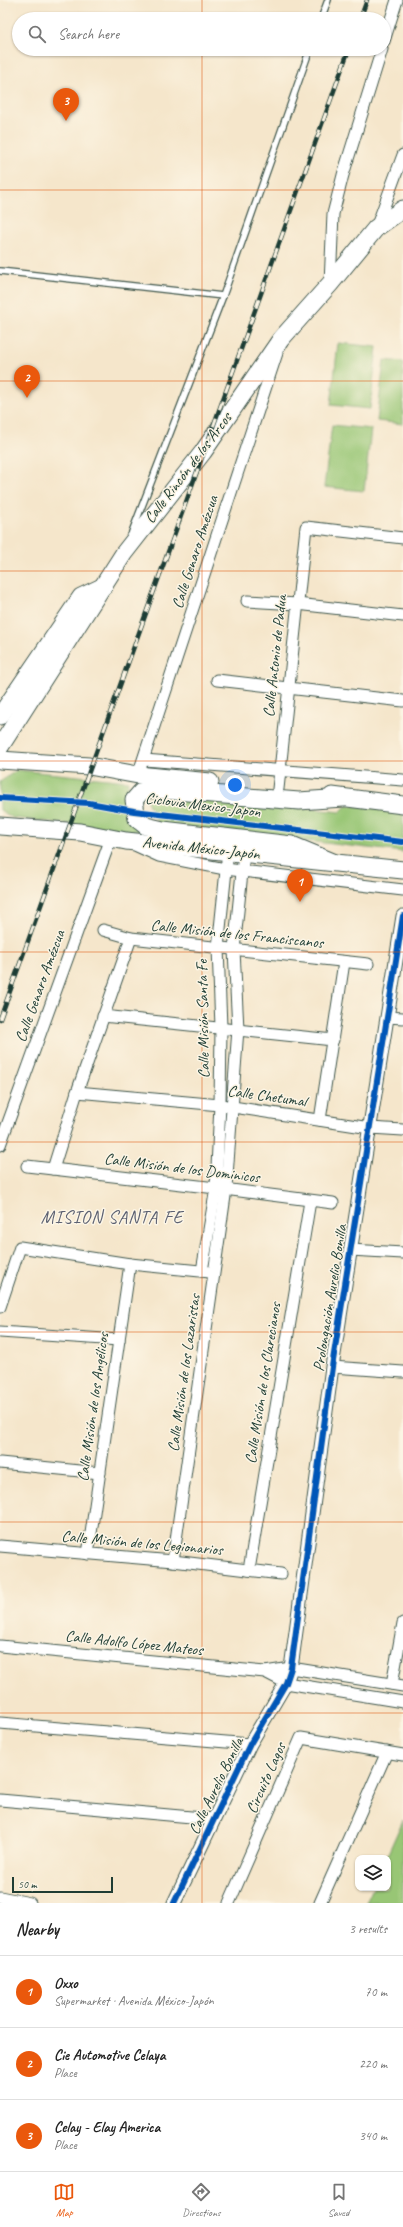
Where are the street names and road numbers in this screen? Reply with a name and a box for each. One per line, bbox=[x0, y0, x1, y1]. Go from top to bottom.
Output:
street label: Calle Rincón de los Arcos bbox=[140, 407, 237, 527]
street label: Calle Genaro Amézcua bbox=[167, 491, 223, 611]
street label: Calle Antonio de Padua bbox=[259, 592, 292, 718]
street label: Ciclovia Mexico-Japon bbox=[144, 788, 263, 822]
street label: Avenida México-Japón bbox=[141, 832, 261, 864]
street label: Calle Misión de los Franciscanos bbox=[150, 915, 326, 953]
street label: Calle Genaro Amézcua bbox=[10, 926, 70, 1045]
street label: Calle Misión Santa Fe bbox=[192, 958, 214, 1079]
street label: Calle Chetumal bbox=[226, 1081, 311, 1112]
street label: Calle Misión de los Dominicos bbox=[103, 1149, 262, 1188]
street label: Prolongación Aurelio Bonilla bbox=[309, 1222, 352, 1373]
street label: Calle Misión de los Lazaristas bbox=[163, 1292, 205, 1453]
street label: Calle Misión de los Clarecianos bbox=[240, 1299, 286, 1465]
street label: Calle Misión de los Angélicos bbox=[73, 1330, 114, 1483]
street label: Calle Misión de los Legionarios bbox=[61, 1526, 225, 1560]
street label: Calle Adolfo López Mateos bbox=[64, 1626, 205, 1660]
street label: Calle Aurelio Bonilla bbox=[184, 1733, 249, 1838]
street label: Circuito Lagos bbox=[241, 1738, 291, 1817]

